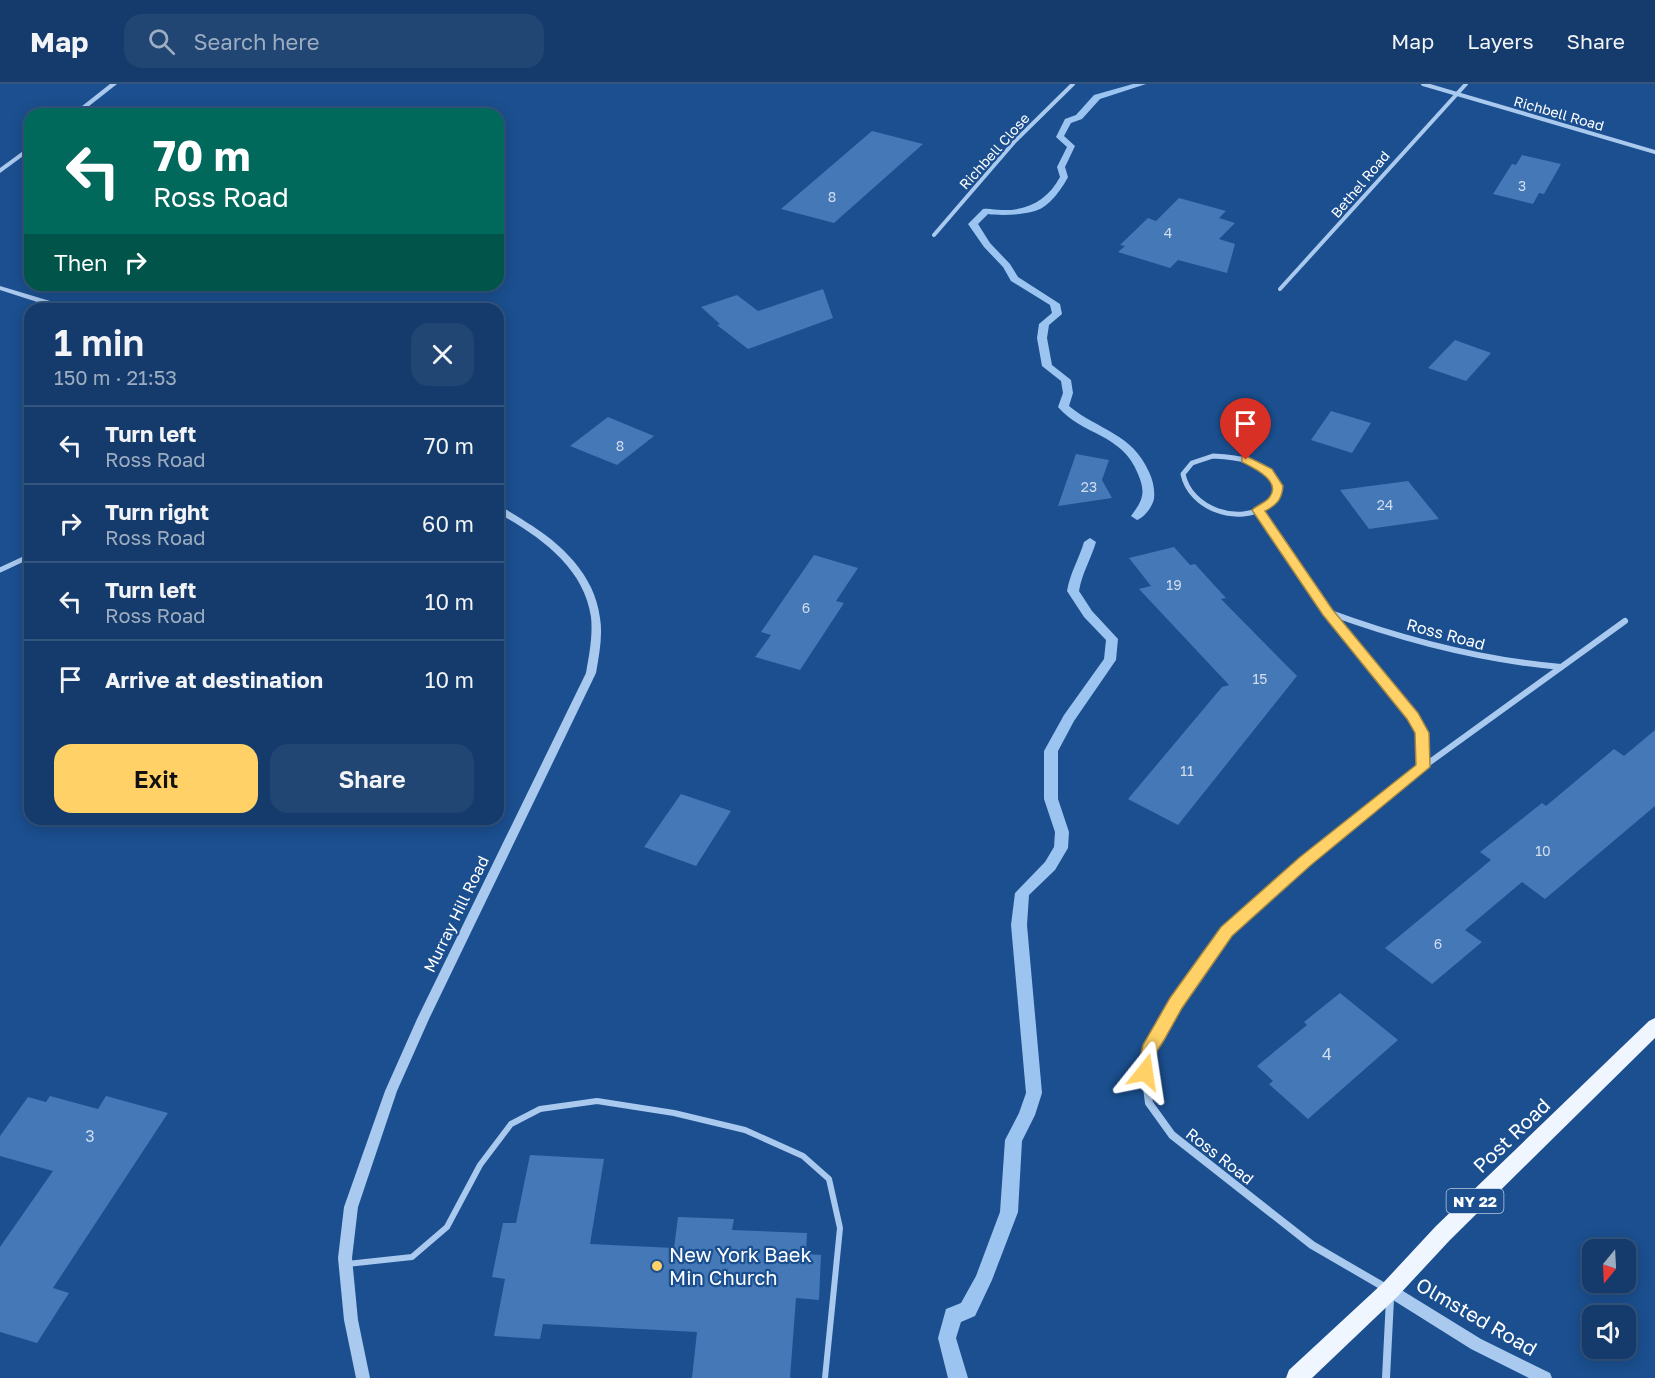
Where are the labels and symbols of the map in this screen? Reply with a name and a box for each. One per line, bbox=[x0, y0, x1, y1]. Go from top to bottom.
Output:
street label: Richbell Road bbox=[1512, 92, 1606, 134]
street label: Richbell Close bbox=[955, 109, 1033, 193]
street label: Bethel Road bbox=[1327, 147, 1393, 221]
house number: 3 bbox=[1518, 177, 1526, 194]
house number: 8 bbox=[828, 188, 836, 205]
house number: 4 bbox=[1164, 224, 1172, 241]
pin bbox=[1220, 398, 1271, 460]
house number: 8 bbox=[616, 437, 624, 454]
house number: 23 bbox=[1081, 478, 1097, 495]
house number: 24 bbox=[1377, 496, 1393, 513]
house number: 19 bbox=[1166, 576, 1182, 593]
house number: 6 bbox=[802, 599, 810, 616]
street label: Ross Road bbox=[1405, 614, 1487, 654]
house number: 15 bbox=[1253, 670, 1267, 687]
house number: 11 bbox=[1180, 762, 1194, 779]
house number: 10 bbox=[1535, 842, 1551, 859]
street label: Murray Hill Road bbox=[419, 852, 493, 976]
house number: 6 bbox=[1434, 935, 1442, 952]
position arrow bbox=[1113, 1040, 1177, 1104]
house number: 4 bbox=[1322, 1044, 1332, 1064]
street label: Post Road bbox=[1468, 1093, 1554, 1177]
street label: Ross Road bbox=[1182, 1123, 1258, 1189]
house number: 3 bbox=[85, 1126, 95, 1146]
road number: NY 22 bbox=[1446, 1189, 1504, 1213]
north arrow bbox=[1582, 1239, 1636, 1293]
place label: New York Baek Min Church bbox=[669, 1242, 812, 1289]
marker: New York Baek Min Church bbox=[650, 1259, 664, 1273]
street label: Olmsted Road bbox=[1412, 1272, 1542, 1360]

